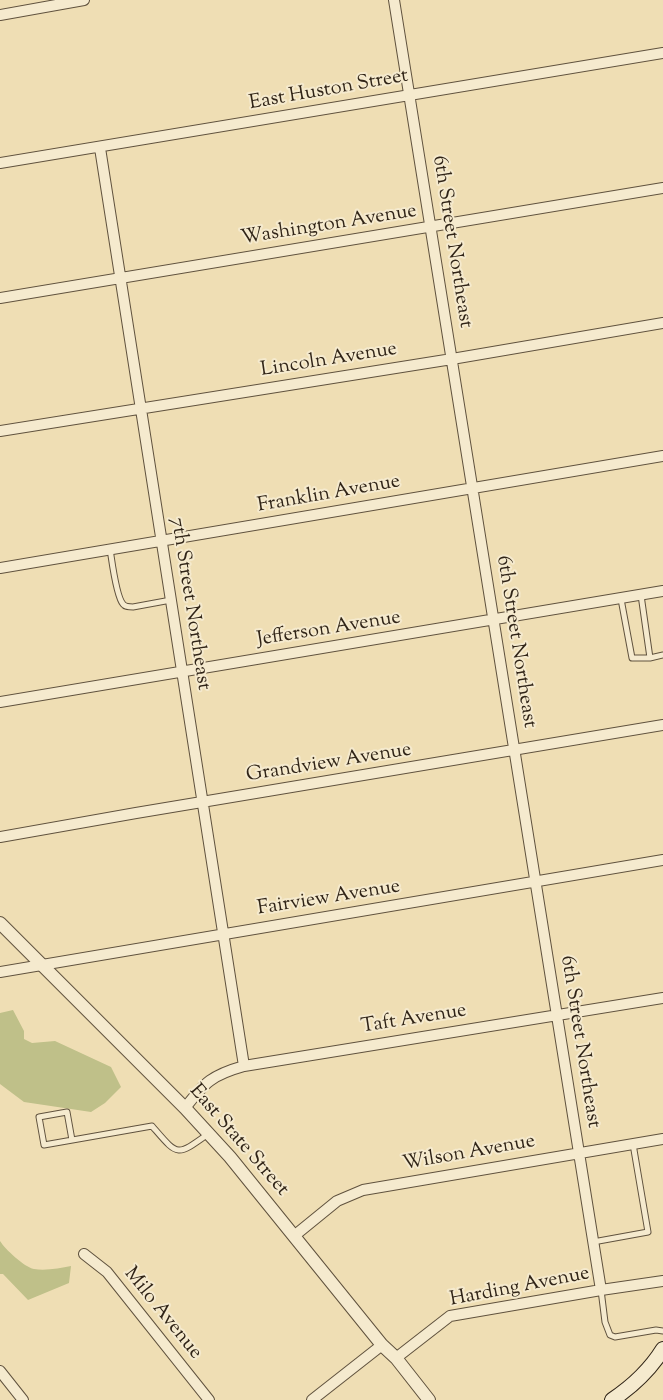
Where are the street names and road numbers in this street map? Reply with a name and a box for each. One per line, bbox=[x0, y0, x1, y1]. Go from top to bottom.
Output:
street label: East Huston Street bbox=[248, 65, 410, 117]
street label: 6th Street Northeast bbox=[426, 154, 476, 330]
street label: Washington Avenue bbox=[239, 200, 419, 252]
street label: Lincoln Avenue bbox=[259, 338, 399, 384]
street label: Franklin Avenue bbox=[256, 471, 402, 519]
street label: 7th Street Northeast bbox=[163, 516, 215, 692]
street label: 6th Street Northeast bbox=[490, 554, 540, 730]
street label: Jefferson Avenue bbox=[255, 607, 403, 653]
street label: Grandview Avenue bbox=[245, 739, 413, 789]
street label: Fairview Avenue bbox=[256, 876, 402, 922]
street label: 6th Street Northeast bbox=[554, 954, 604, 1130]
street label: Taft Avenue bbox=[360, 1000, 468, 1040]
street label: East State Street bbox=[183, 1080, 293, 1202]
street label: Wilson Avenue bbox=[401, 1131, 537, 1177]
street label: Milo Avenue bbox=[118, 1263, 206, 1365]
street label: Harding Avenue bbox=[448, 1263, 592, 1313]

